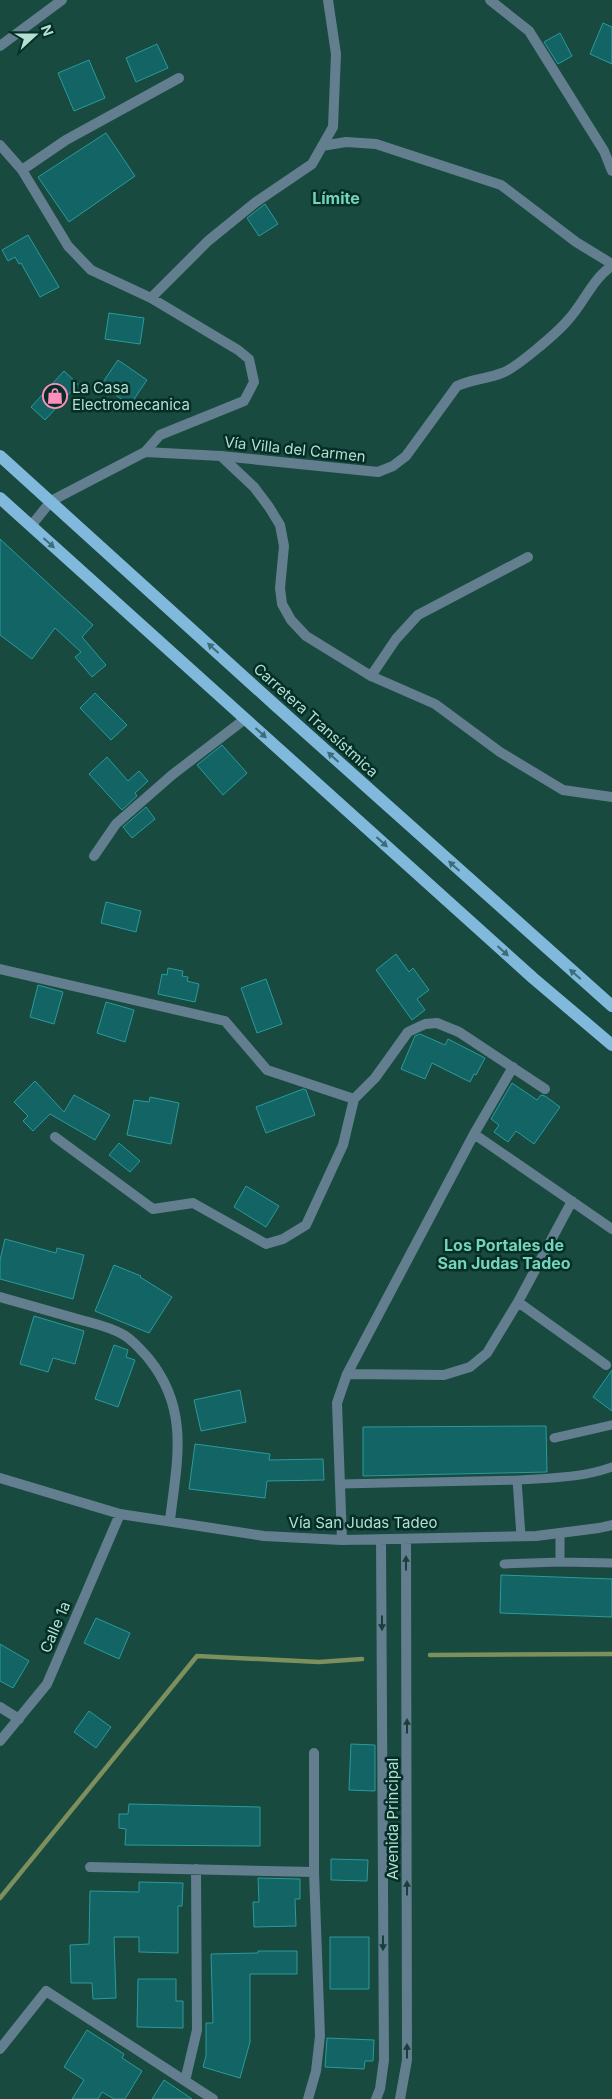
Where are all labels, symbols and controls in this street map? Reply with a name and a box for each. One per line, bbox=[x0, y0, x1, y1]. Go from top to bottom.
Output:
north arrow bbox=[10, 10, 60, 60]
text: N bbox=[38, 22, 57, 38]
district label: Límite bbox=[312, 188, 360, 208]
place label: La Casa Electromecanica bbox=[72, 378, 190, 414]
shop icon: La Casa Electromecanica bbox=[42, 383, 68, 409]
street label: Vía Villa del Carmen bbox=[223, 432, 367, 466]
one-way arrow bbox=[43, 537, 56, 548]
one-way arrow bbox=[206, 643, 219, 654]
street label: Carretera Transístmica bbox=[250, 659, 382, 781]
one-way arrow bbox=[254, 728, 267, 739]
one-way arrow bbox=[327, 752, 340, 763]
one-way arrow bbox=[375, 836, 387, 848]
one-way arrow bbox=[448, 860, 460, 872]
one-way arrow bbox=[496, 945, 508, 957]
one-way arrow bbox=[569, 969, 582, 980]
district label: Los Portales de San Judas Tadeo bbox=[437, 1235, 571, 1273]
street label: Vía San Judas Tadeo bbox=[289, 1513, 437, 1532]
one-way arrow bbox=[402, 1555, 410, 1571]
street label: Calle 1a bbox=[36, 1598, 74, 1656]
one-way arrow bbox=[378, 1616, 386, 1632]
one-way arrow bbox=[403, 1718, 411, 1734]
street label: Avenida Principal bbox=[383, 1758, 402, 1880]
one-way arrow bbox=[403, 1880, 411, 1896]
one-way arrow bbox=[379, 1936, 387, 1952]
one-way arrow bbox=[403, 2043, 411, 2059]

